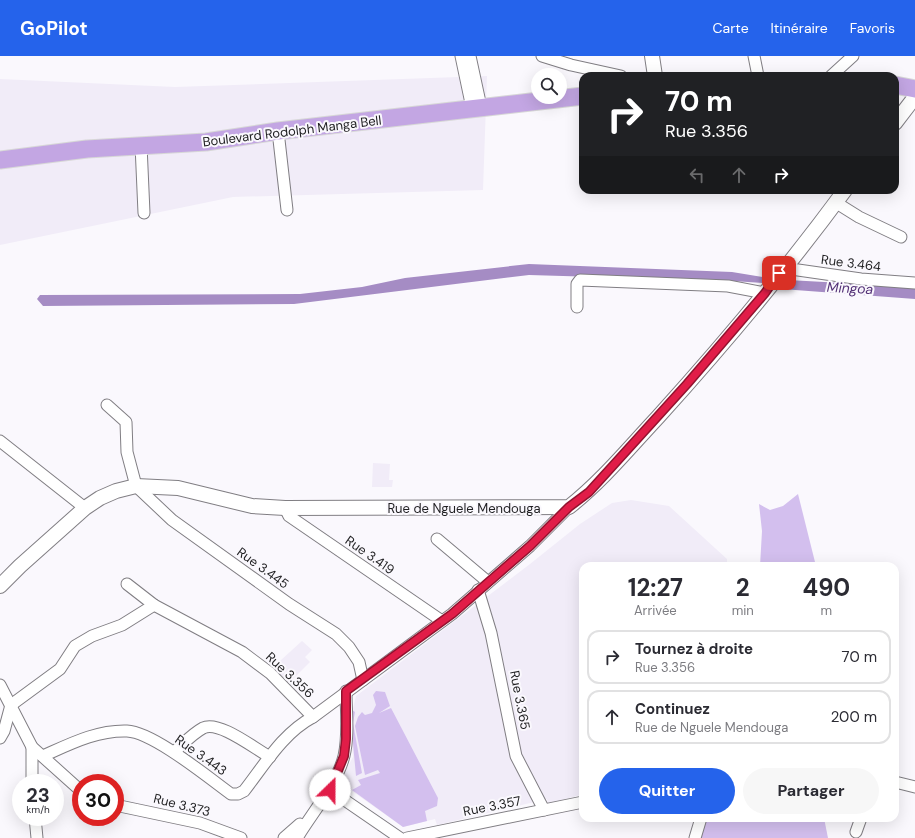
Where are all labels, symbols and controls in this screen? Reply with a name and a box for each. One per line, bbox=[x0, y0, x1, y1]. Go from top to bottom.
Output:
text: GoPilot bbox=[20, 16, 88, 41]
text: Carte bbox=[713, 19, 749, 37]
text: Itinéraire bbox=[771, 19, 828, 37]
text: Favoris bbox=[850, 19, 895, 37]
map controls bbox=[531, 68, 567, 104]
button: search bbox=[531, 68, 567, 104]
text: 70 m bbox=[665, 83, 733, 120]
icon: right bbox=[599, 88, 651, 140]
street label: Boulevard Rodolph Manga Bell bbox=[202, 112, 382, 150]
text: Rue 3.356 bbox=[665, 119, 748, 143]
icon: left bbox=[686, 164, 708, 186]
icon: ahead bbox=[728, 164, 750, 186]
icon: right bbox=[770, 164, 792, 186]
street label: Rue 3.464 bbox=[820, 251, 882, 275]
pin bbox=[762, 256, 796, 290]
icon: arrive bbox=[768, 262, 790, 284]
water label: Mingoa bbox=[826, 278, 874, 298]
street label: Rue de Nguele Mendouga bbox=[387, 500, 541, 517]
street label: Rue 3.419 bbox=[342, 532, 398, 578]
street label: Rue 3.445 bbox=[234, 543, 292, 593]
text: 12:27 bbox=[628, 572, 683, 603]
text: 2 bbox=[736, 572, 750, 603]
text: 490 bbox=[803, 572, 850, 603]
text: Arrivée bbox=[634, 602, 677, 619]
text: min bbox=[732, 602, 754, 619]
text: m bbox=[821, 602, 832, 619]
text: Tournez à droite bbox=[635, 639, 753, 659]
icon: right bbox=[601, 646, 623, 668]
text: 70 m bbox=[842, 647, 877, 667]
street label: Rue 3.356 bbox=[262, 648, 318, 702]
text: Rue 3.356 bbox=[635, 659, 695, 676]
street label: Rue 3.365 bbox=[506, 669, 534, 731]
text: Continuez bbox=[635, 699, 710, 719]
icon: ahead bbox=[601, 706, 623, 728]
text: 200 m bbox=[831, 707, 877, 727]
text: Rue de Nguele Mendouga bbox=[635, 719, 788, 736]
street label: Rue 3.443 bbox=[172, 731, 230, 779]
button: Quitter bbox=[599, 768, 735, 814]
button: Partager bbox=[743, 768, 879, 814]
position arrow bbox=[309, 769, 351, 811]
speed limit sign: 30 bbox=[72, 774, 124, 826]
text: 23 bbox=[26, 782, 50, 808]
street label: Rue 3.373 bbox=[152, 790, 212, 820]
street label: Rue 3.357 bbox=[462, 792, 522, 820]
text: km/h bbox=[26, 803, 50, 816]

